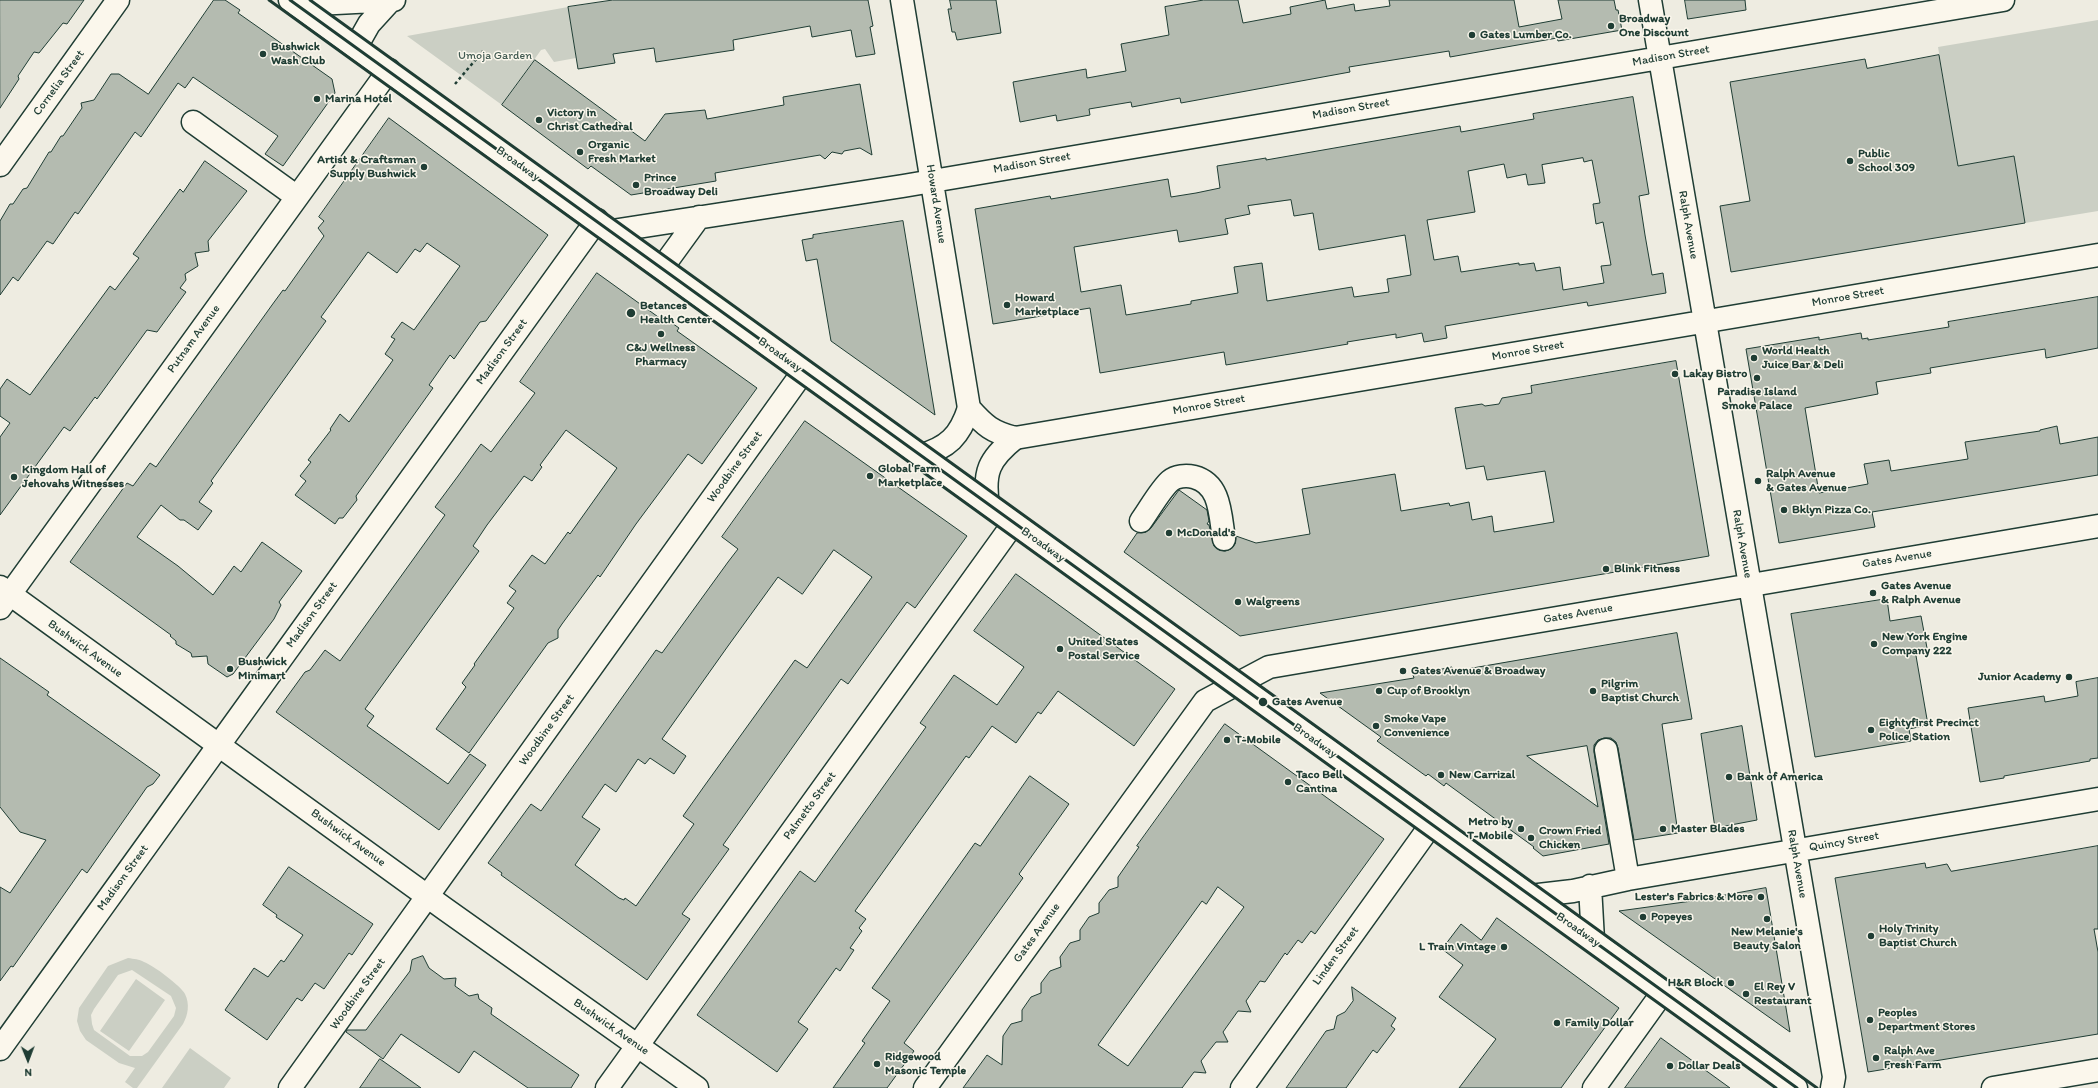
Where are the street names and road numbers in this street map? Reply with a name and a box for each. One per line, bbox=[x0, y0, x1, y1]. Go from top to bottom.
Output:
street label: Madison Street bbox=[1631, 42, 1711, 70]
street label: Cornelia Street bbox=[30, 47, 88, 119]
street label: Madison Street bbox=[1311, 95, 1391, 123]
street label: Broadway bbox=[493, 143, 543, 185]
street label: Madison Street bbox=[992, 149, 1072, 177]
street label: Howard Avenue bbox=[923, 163, 949, 245]
street label: Ralph Avenue bbox=[1675, 190, 1701, 260]
street label: Monroe Street bbox=[1811, 284, 1885, 310]
street label: Putnam Avenue bbox=[164, 302, 224, 376]
street label: Madison Street bbox=[473, 316, 531, 388]
street label: Broadway bbox=[755, 334, 805, 376]
street label: Monroe Street bbox=[1491, 338, 1565, 364]
street label: Monroe Street bbox=[1172, 392, 1246, 418]
street label: Woodbine Street bbox=[704, 428, 766, 506]
street label: Ralph Avenue bbox=[1729, 509, 1755, 579]
street label: Broadway bbox=[1018, 524, 1068, 566]
street label: Gates Avenue bbox=[1861, 546, 1933, 572]
street label: Madison Street bbox=[283, 579, 341, 651]
street label: Gates Avenue bbox=[1542, 601, 1614, 627]
street label: Bushwick Avenue bbox=[45, 617, 125, 681]
street label: Woodbine Street bbox=[516, 691, 578, 769]
street label: Broadway bbox=[1290, 720, 1340, 762]
street label: Palmetto Street bbox=[781, 769, 839, 843]
street label: Bushwick Avenue bbox=[308, 806, 388, 870]
street label: Ralph Avenue bbox=[1784, 829, 1810, 899]
street label: Quincy Street bbox=[1808, 829, 1880, 855]
street label: Madison Street bbox=[94, 842, 152, 914]
street label: Gates Avenue bbox=[1011, 900, 1063, 966]
street label: Broadway bbox=[1553, 909, 1603, 951]
street label: Linden Street bbox=[1310, 924, 1362, 988]
street label: Woodbine Street bbox=[327, 955, 389, 1033]
street label: Bushwick Avenue bbox=[570, 996, 652, 1058]

